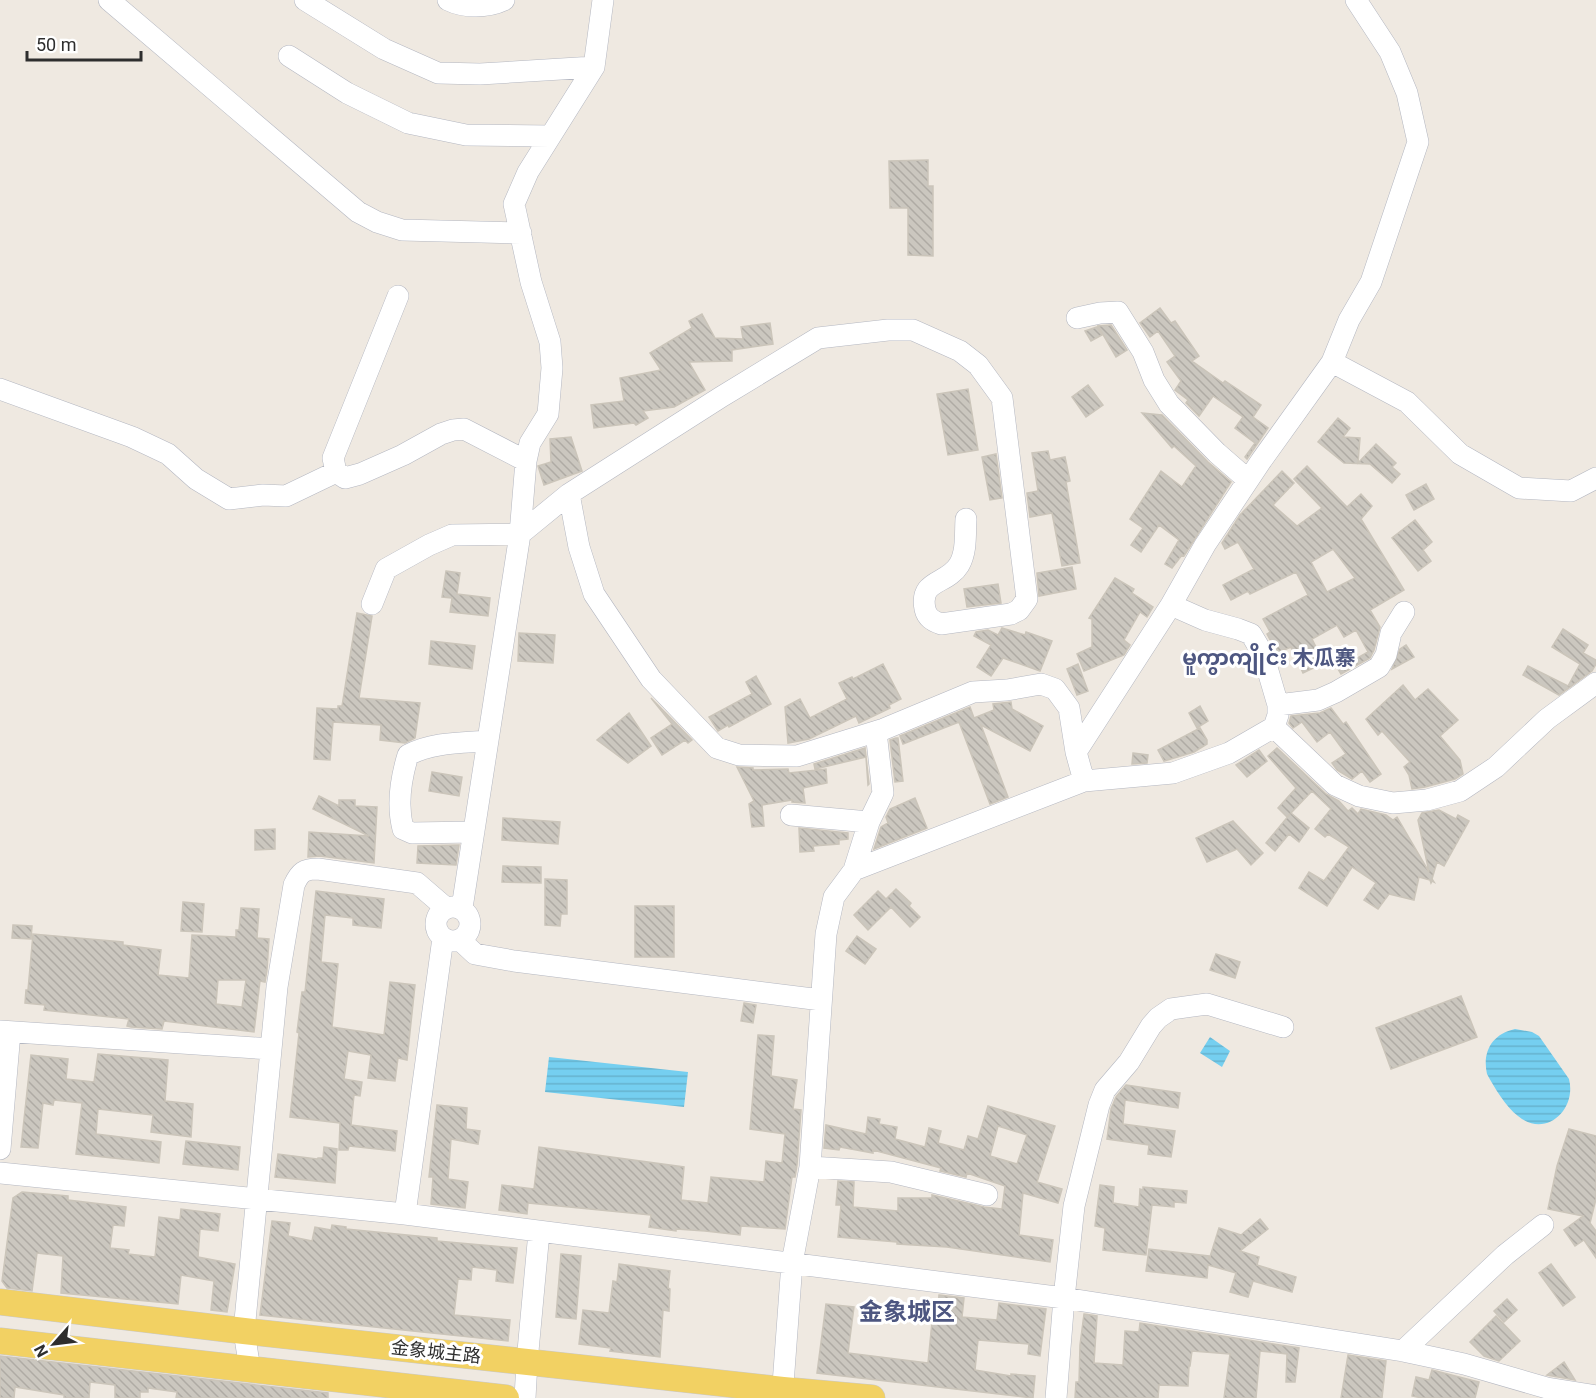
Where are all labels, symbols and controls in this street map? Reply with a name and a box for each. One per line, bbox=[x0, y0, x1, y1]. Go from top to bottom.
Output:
scale bar bbox=[27, 24, 141, 62]
text: 50 m bbox=[36, 34, 76, 55]
district label: မူကွာကျိုင်း 木瓜寨 bbox=[1182, 642, 1356, 676]
district label: 金象城区 bbox=[859, 1298, 955, 1326]
north arrow bbox=[24, 1314, 84, 1374]
street label: 金象城主路 bbox=[390, 1336, 482, 1367]
text: N bbox=[30, 1341, 52, 1360]

